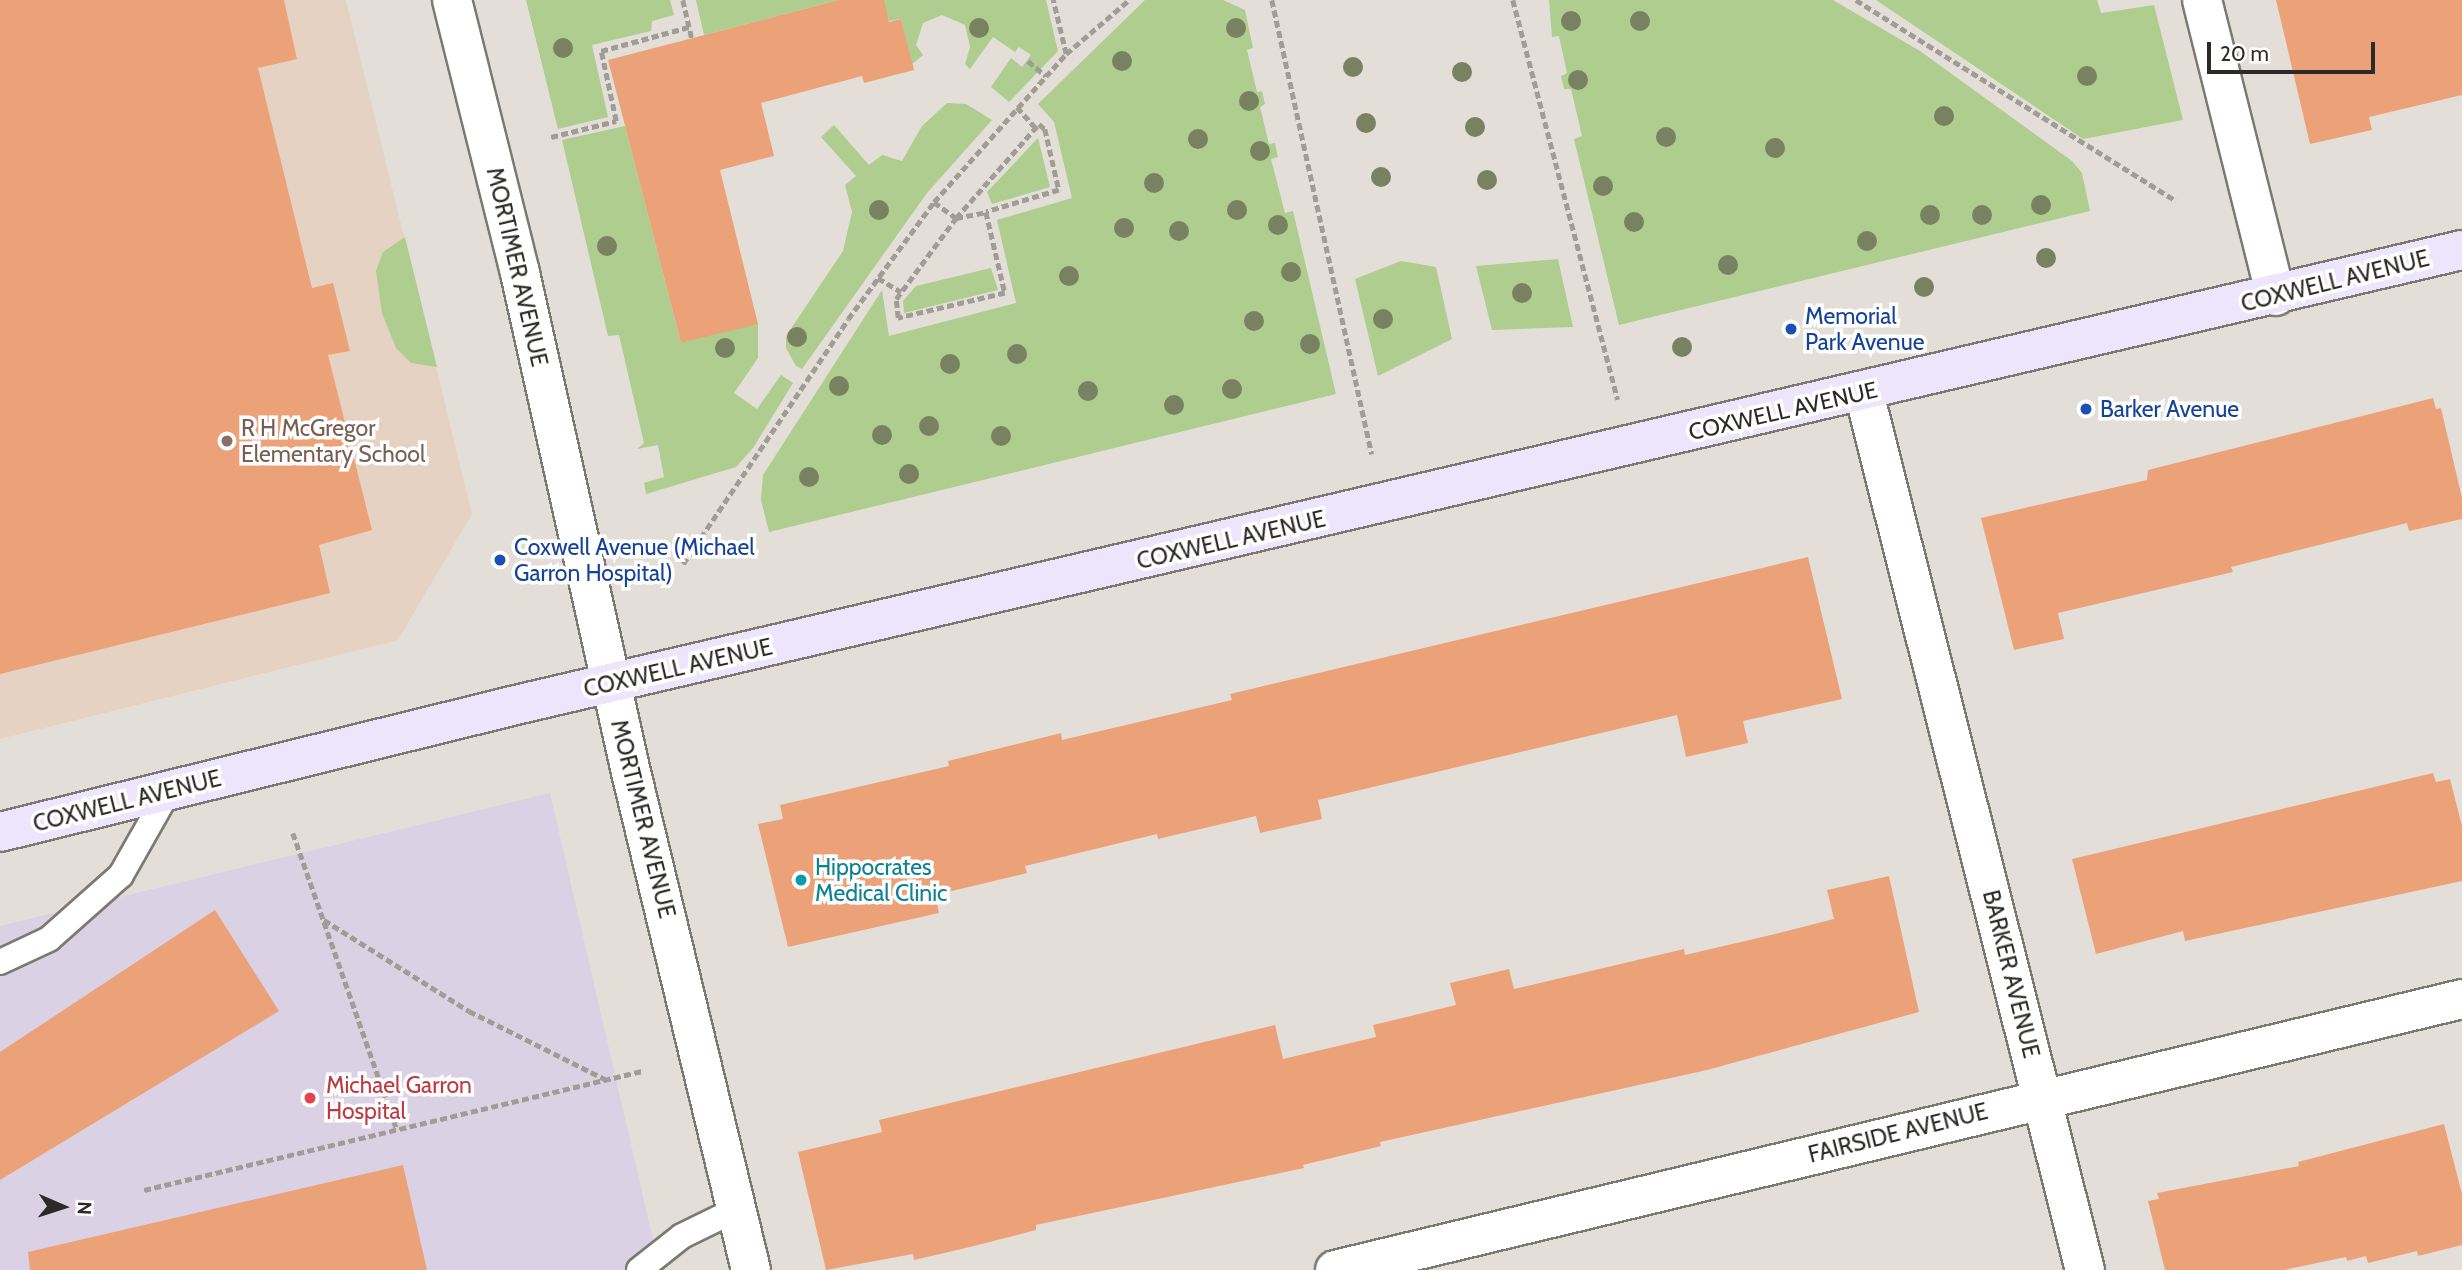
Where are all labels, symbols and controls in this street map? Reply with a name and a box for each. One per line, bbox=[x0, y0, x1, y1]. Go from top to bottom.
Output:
scale bar bbox=[2210, 28, 2378, 72]
text: 20 m bbox=[2220, 41, 2269, 66]
street label: MORTIMER AVENUE bbox=[481, 165, 553, 369]
street label: COXWELL AVENUE bbox=[2238, 244, 2432, 318]
place label: Memorial Park Avenue bbox=[1805, 302, 1925, 356]
marker: Memorial Park Avenue bbox=[1783, 321, 1799, 337]
street label: COXWELL AVENUE bbox=[1686, 376, 1880, 446]
place label: Barker Avenue bbox=[2100, 395, 2239, 423]
marker: Barker Avenue bbox=[2078, 401, 2094, 417]
place label: R H McGregor Elementary School bbox=[241, 414, 425, 468]
marker: R H McGregor Elementary School bbox=[219, 433, 235, 449]
street label: COXWELL AVENUE bbox=[1134, 505, 1328, 575]
place label: Coxwell Avenue (Michael Garron Hospital) bbox=[514, 533, 755, 587]
marker: Coxwell Avenue (Michael Garron Hospital) bbox=[492, 552, 508, 568]
street label: COXWELL AVENUE bbox=[581, 633, 775, 703]
street label: MORTIMER AVENUE bbox=[605, 717, 681, 921]
street label: COXWELL AVENUE bbox=[30, 764, 224, 838]
place label: Hippocrates Medical Clinic bbox=[815, 853, 948, 907]
marker: Hippocrates Medical Clinic bbox=[793, 872, 809, 888]
street label: BARKER AVENUE bbox=[1977, 887, 2045, 1061]
place label: Michael Garron Hospital bbox=[326, 1071, 472, 1125]
marker: Michael Garron Hospital bbox=[300, 1088, 320, 1108]
street label: FAIRSIDE AVENUE bbox=[1805, 1097, 1991, 1169]
north arrow bbox=[28, 1172, 98, 1242]
text: N bbox=[73, 1201, 96, 1215]

